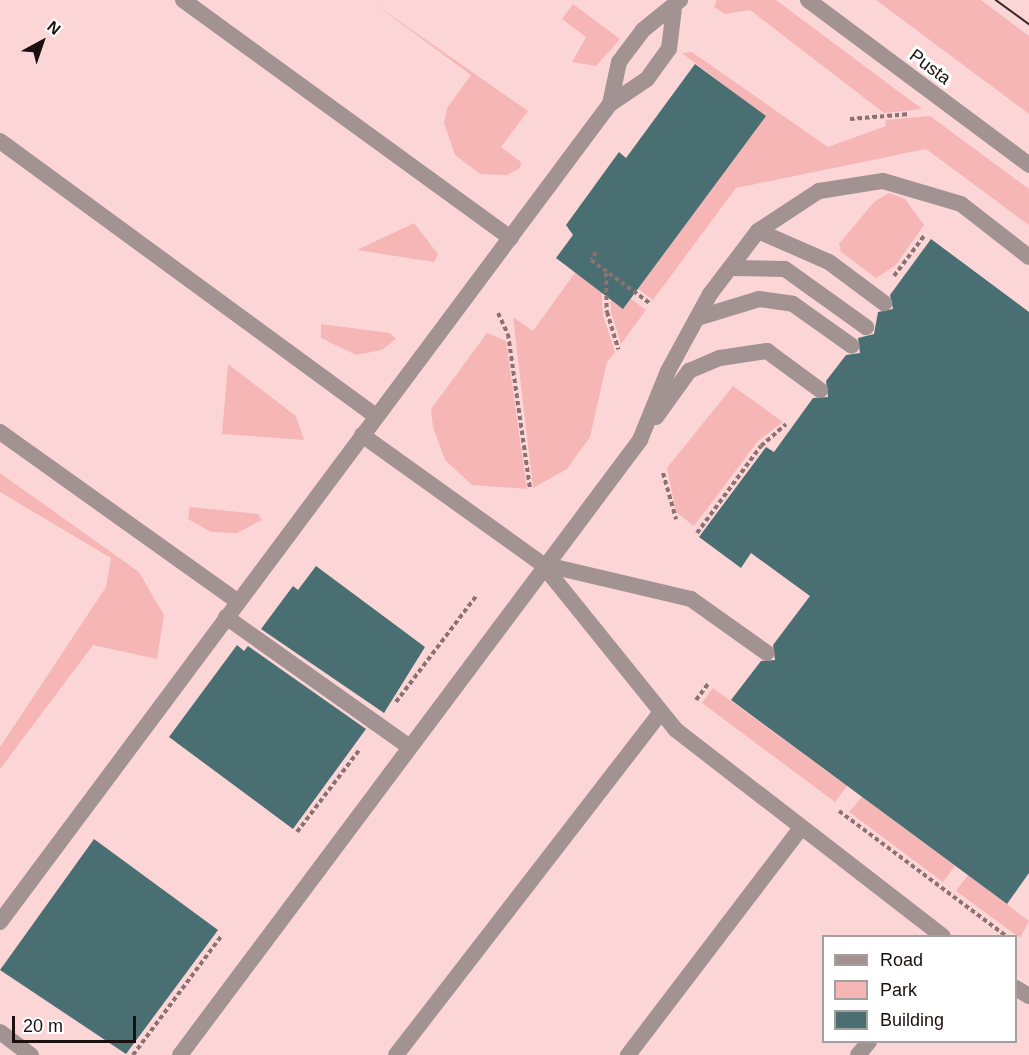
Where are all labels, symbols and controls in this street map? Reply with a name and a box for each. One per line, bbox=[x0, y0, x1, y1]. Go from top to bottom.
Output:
north arrow bbox=[12, 12, 72, 72]
text: N bbox=[44, 18, 64, 38]
street label: Pusta bbox=[905, 45, 955, 89]
legend bbox=[822, 935, 1017, 1043]
text: Road bbox=[880, 950, 923, 970]
text: Park bbox=[880, 980, 917, 1000]
scale bar bbox=[15, 1004, 140, 1042]
text: Building bbox=[880, 1010, 944, 1030]
text: 20 m bbox=[23, 1016, 63, 1036]

